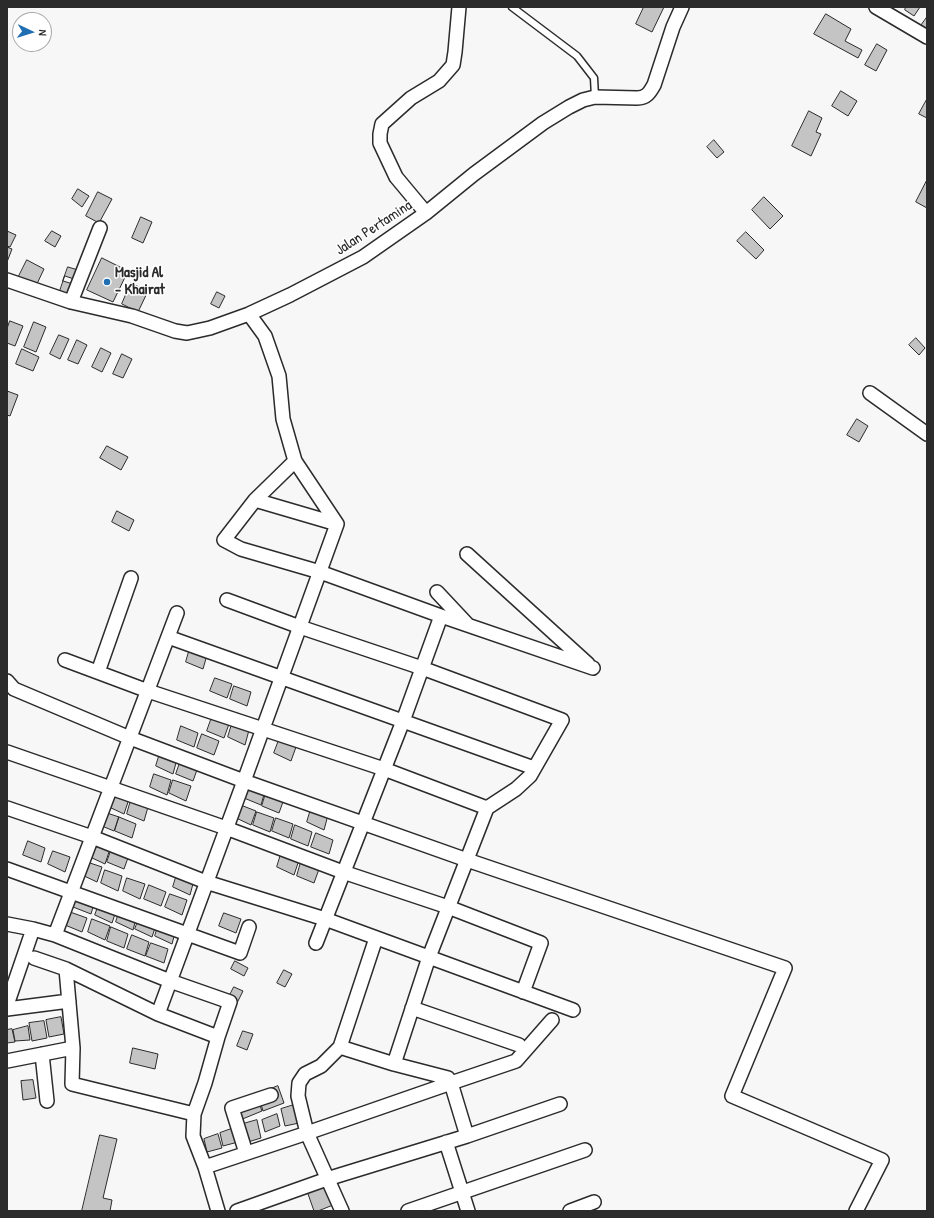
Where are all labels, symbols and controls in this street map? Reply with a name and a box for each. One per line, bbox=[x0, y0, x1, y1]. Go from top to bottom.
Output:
north arrow bbox=[12, 12, 52, 52]
text: N bbox=[36, 29, 50, 36]
street label: Jalan Pertamina bbox=[332, 197, 416, 259]
place label: Masjid Al - Khairat bbox=[115, 264, 165, 299]
marker: Masjid Al - Khairat bbox=[102, 277, 112, 287]

